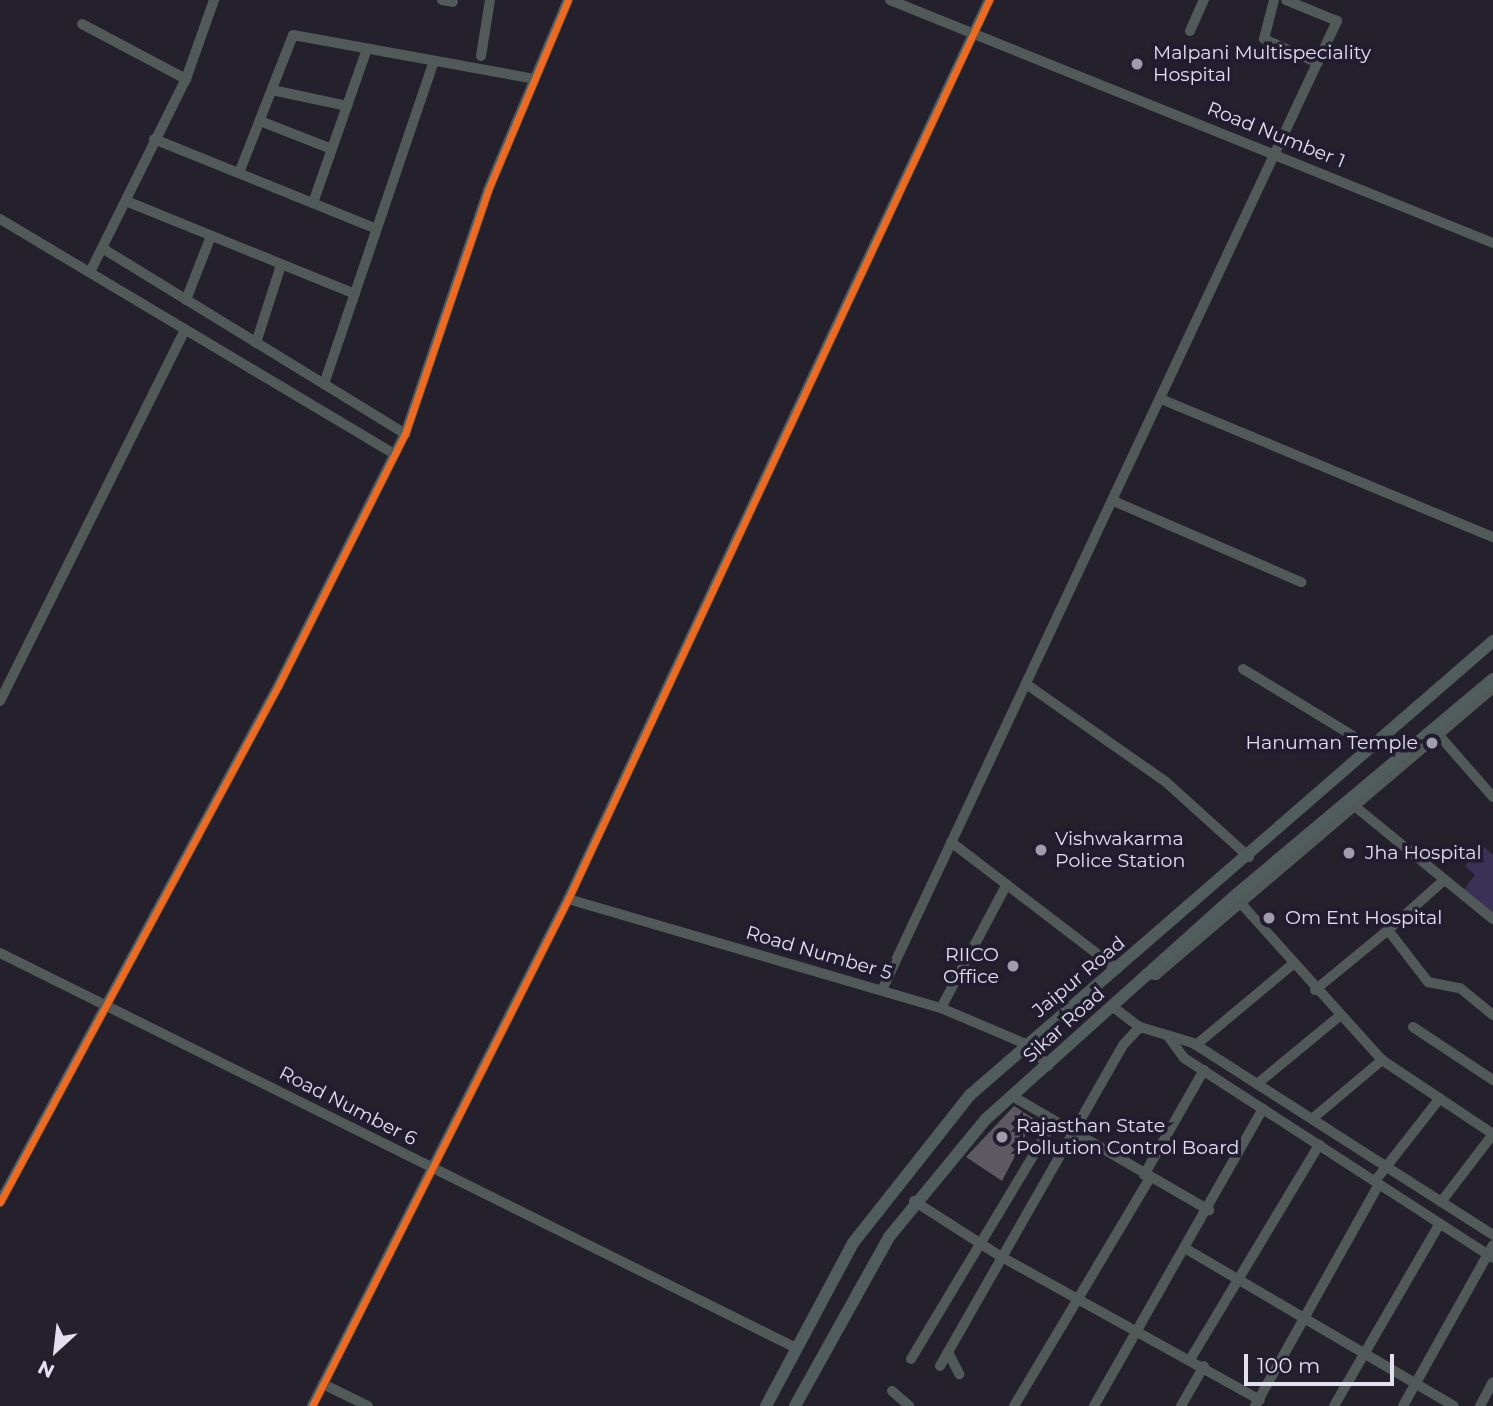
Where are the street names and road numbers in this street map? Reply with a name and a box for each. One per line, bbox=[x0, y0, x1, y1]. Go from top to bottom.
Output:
street label: Road Number 1 bbox=[1204, 97, 1348, 173]
street label: Road Number 5 bbox=[743, 921, 895, 985]
street label: Jaipur Road bbox=[1028, 932, 1130, 1022]
street label: Sikar Road bbox=[1019, 983, 1109, 1067]
street label: Road Number 6 bbox=[275, 1061, 421, 1151]

